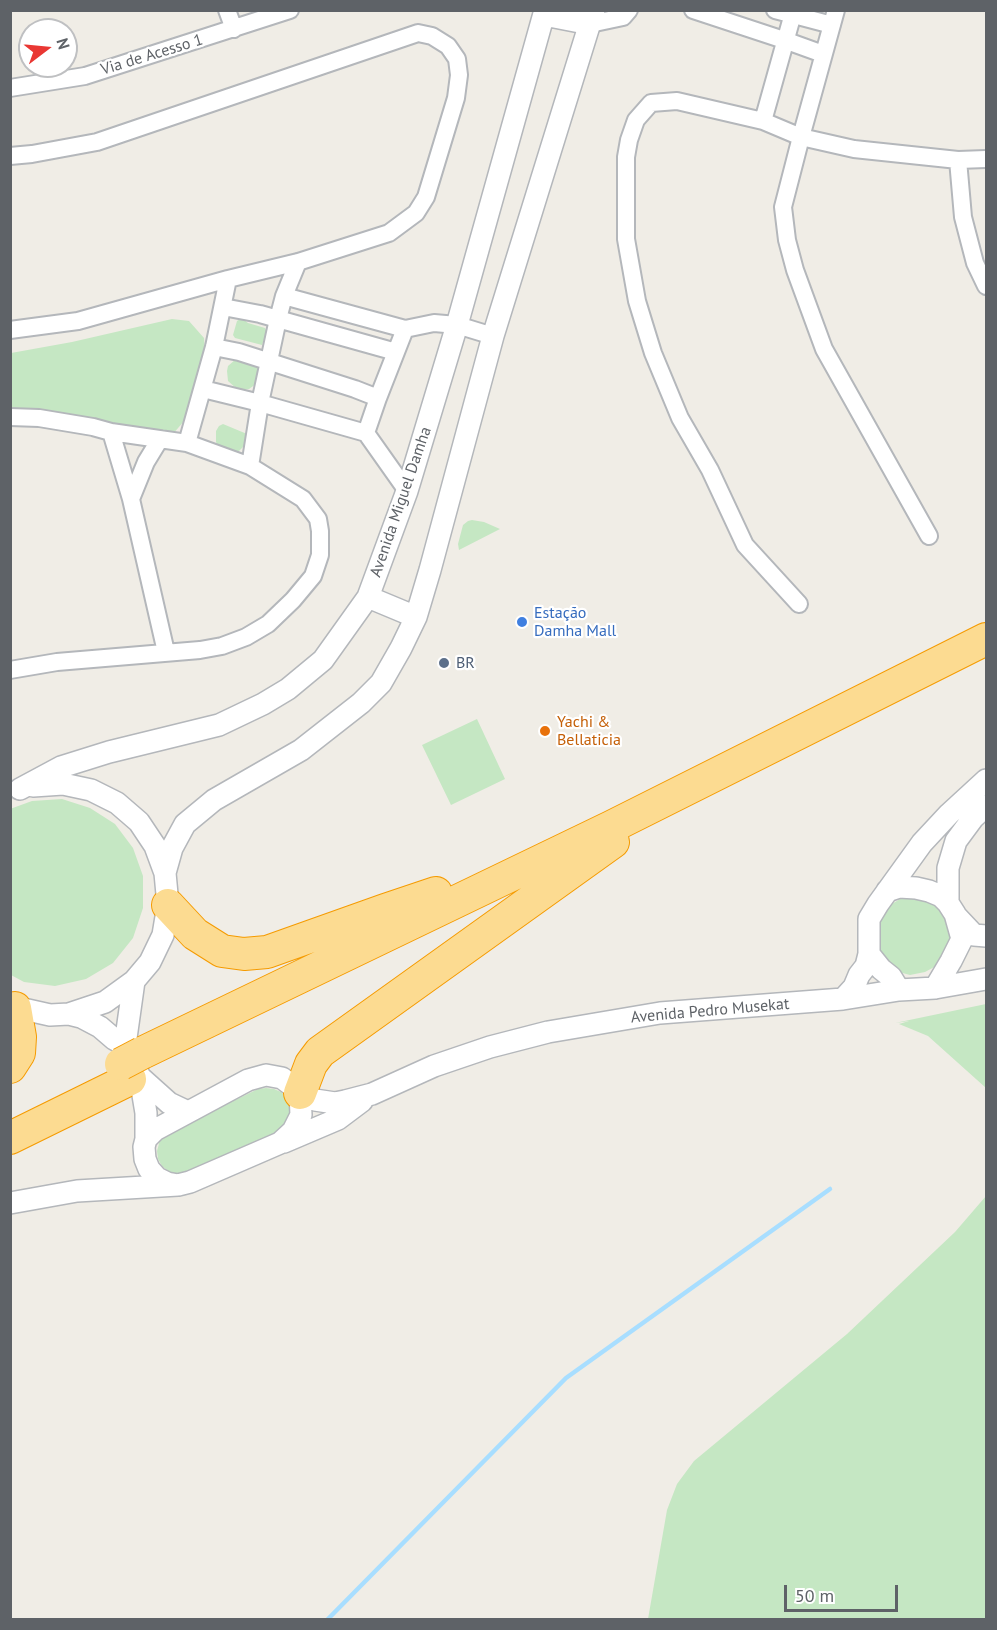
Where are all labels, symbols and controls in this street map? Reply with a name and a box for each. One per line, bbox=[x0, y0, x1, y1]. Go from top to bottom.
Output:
north arrow bbox=[18, 18, 78, 78]
street label: Via de Acesso 1 bbox=[99, 30, 205, 80]
text: N bbox=[52, 36, 74, 51]
street label: Avenida Miguel Damha bbox=[366, 424, 436, 580]
place label: Estação Damha Mall bbox=[534, 603, 616, 641]
marker: Estação Damha Mall bbox=[515, 615, 529, 629]
place label: BR bbox=[456, 653, 475, 673]
marker: BR bbox=[437, 656, 451, 670]
place label: Yachi & Bellaticia bbox=[557, 712, 621, 750]
marker: Yachi & Bellaticia bbox=[538, 724, 552, 738]
street label: Avenida Pedro Musekat bbox=[630, 995, 790, 1027]
scale bar bbox=[787, 1573, 901, 1611]
text: 50 m bbox=[795, 1584, 834, 1607]

